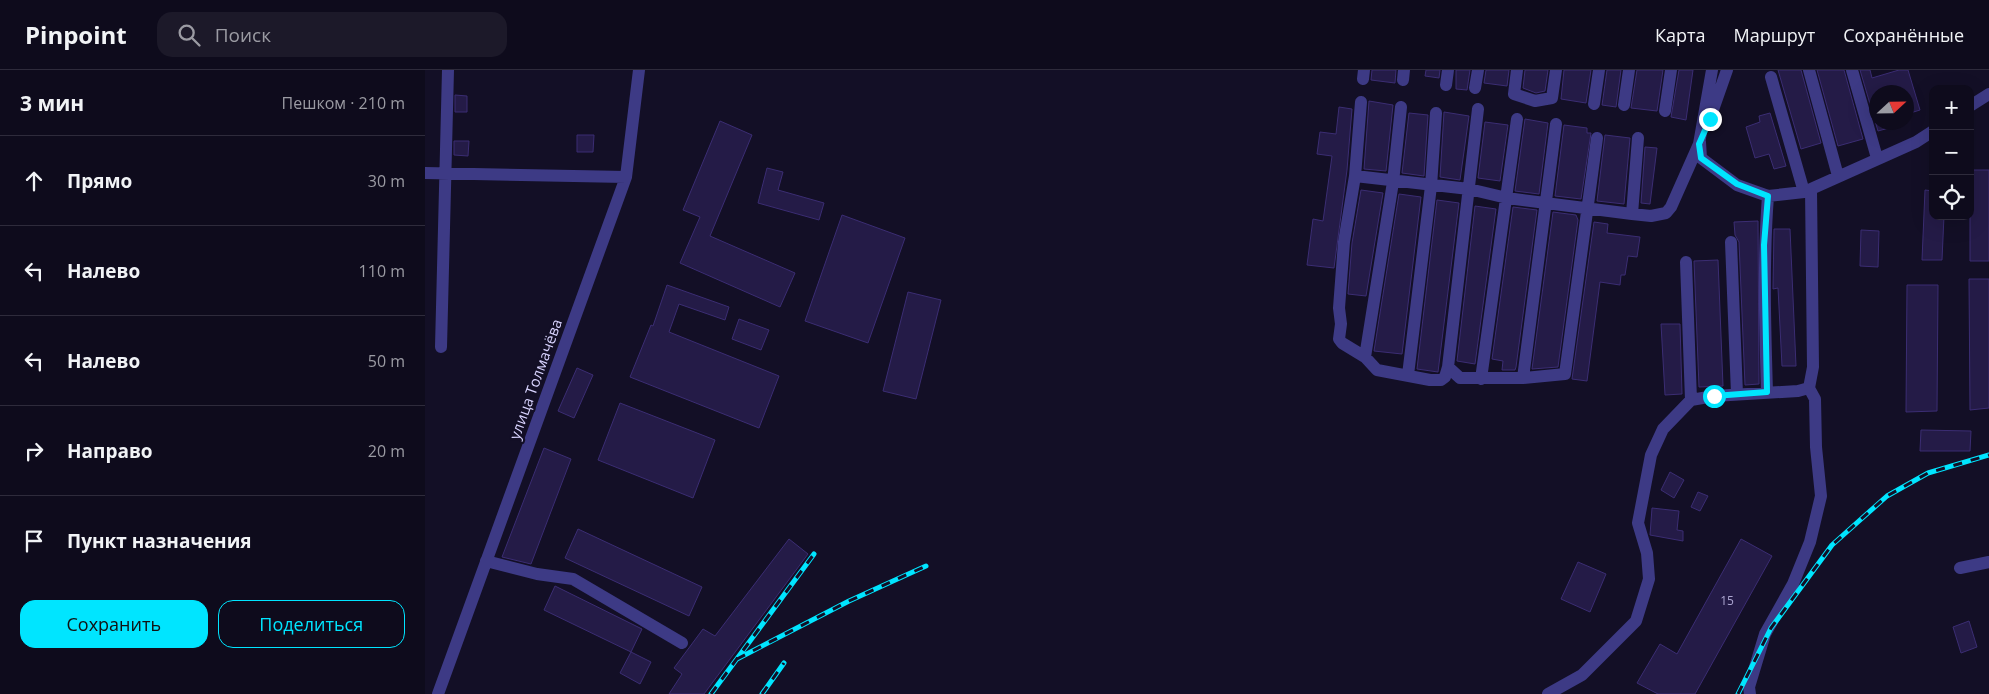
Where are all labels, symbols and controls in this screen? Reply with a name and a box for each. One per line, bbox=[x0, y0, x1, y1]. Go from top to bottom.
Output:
search box bbox=[157, 12, 507, 57]
text: Pinpoint bbox=[25, 18, 127, 51]
icon: search bbox=[175, 21, 203, 49]
text: Поиск bbox=[215, 22, 271, 48]
text: Карта bbox=[1655, 23, 1705, 47]
text: Маршрут bbox=[1733, 23, 1815, 47]
text: Сохранённые bbox=[1843, 23, 1964, 47]
north arrow bbox=[1869, 85, 1914, 130]
map controls bbox=[1929, 85, 1974, 220]
button: + bbox=[1929, 85, 1974, 130]
text: 3 мин bbox=[20, 89, 84, 117]
text: Пешком · 210 m bbox=[282, 92, 405, 114]
route end bbox=[1699, 108, 1722, 131]
button: − bbox=[1929, 130, 1974, 175]
icon: ahead bbox=[20, 167, 48, 195]
text: Прямо bbox=[67, 168, 132, 194]
text: 30 m bbox=[368, 170, 405, 192]
button: locate bbox=[1929, 175, 1974, 220]
icon: left bbox=[20, 257, 48, 285]
text: Налево bbox=[67, 258, 140, 284]
text: 110 m bbox=[359, 260, 405, 282]
street label: улица Толмачёва bbox=[504, 316, 566, 442]
icon: left bbox=[20, 347, 48, 375]
text: Налево bbox=[67, 348, 140, 374]
text: 50 m bbox=[368, 350, 405, 372]
route start bbox=[1703, 385, 1726, 408]
icon: right bbox=[20, 437, 48, 465]
text: Направо bbox=[67, 438, 153, 464]
text: 20 m bbox=[368, 440, 405, 462]
icon: arrive bbox=[20, 527, 48, 555]
text: Пункт назначения bbox=[67, 528, 252, 554]
house number: 15 bbox=[1720, 592, 1734, 609]
button: Сохранить bbox=[20, 600, 208, 648]
button: Поделиться bbox=[218, 600, 405, 648]

